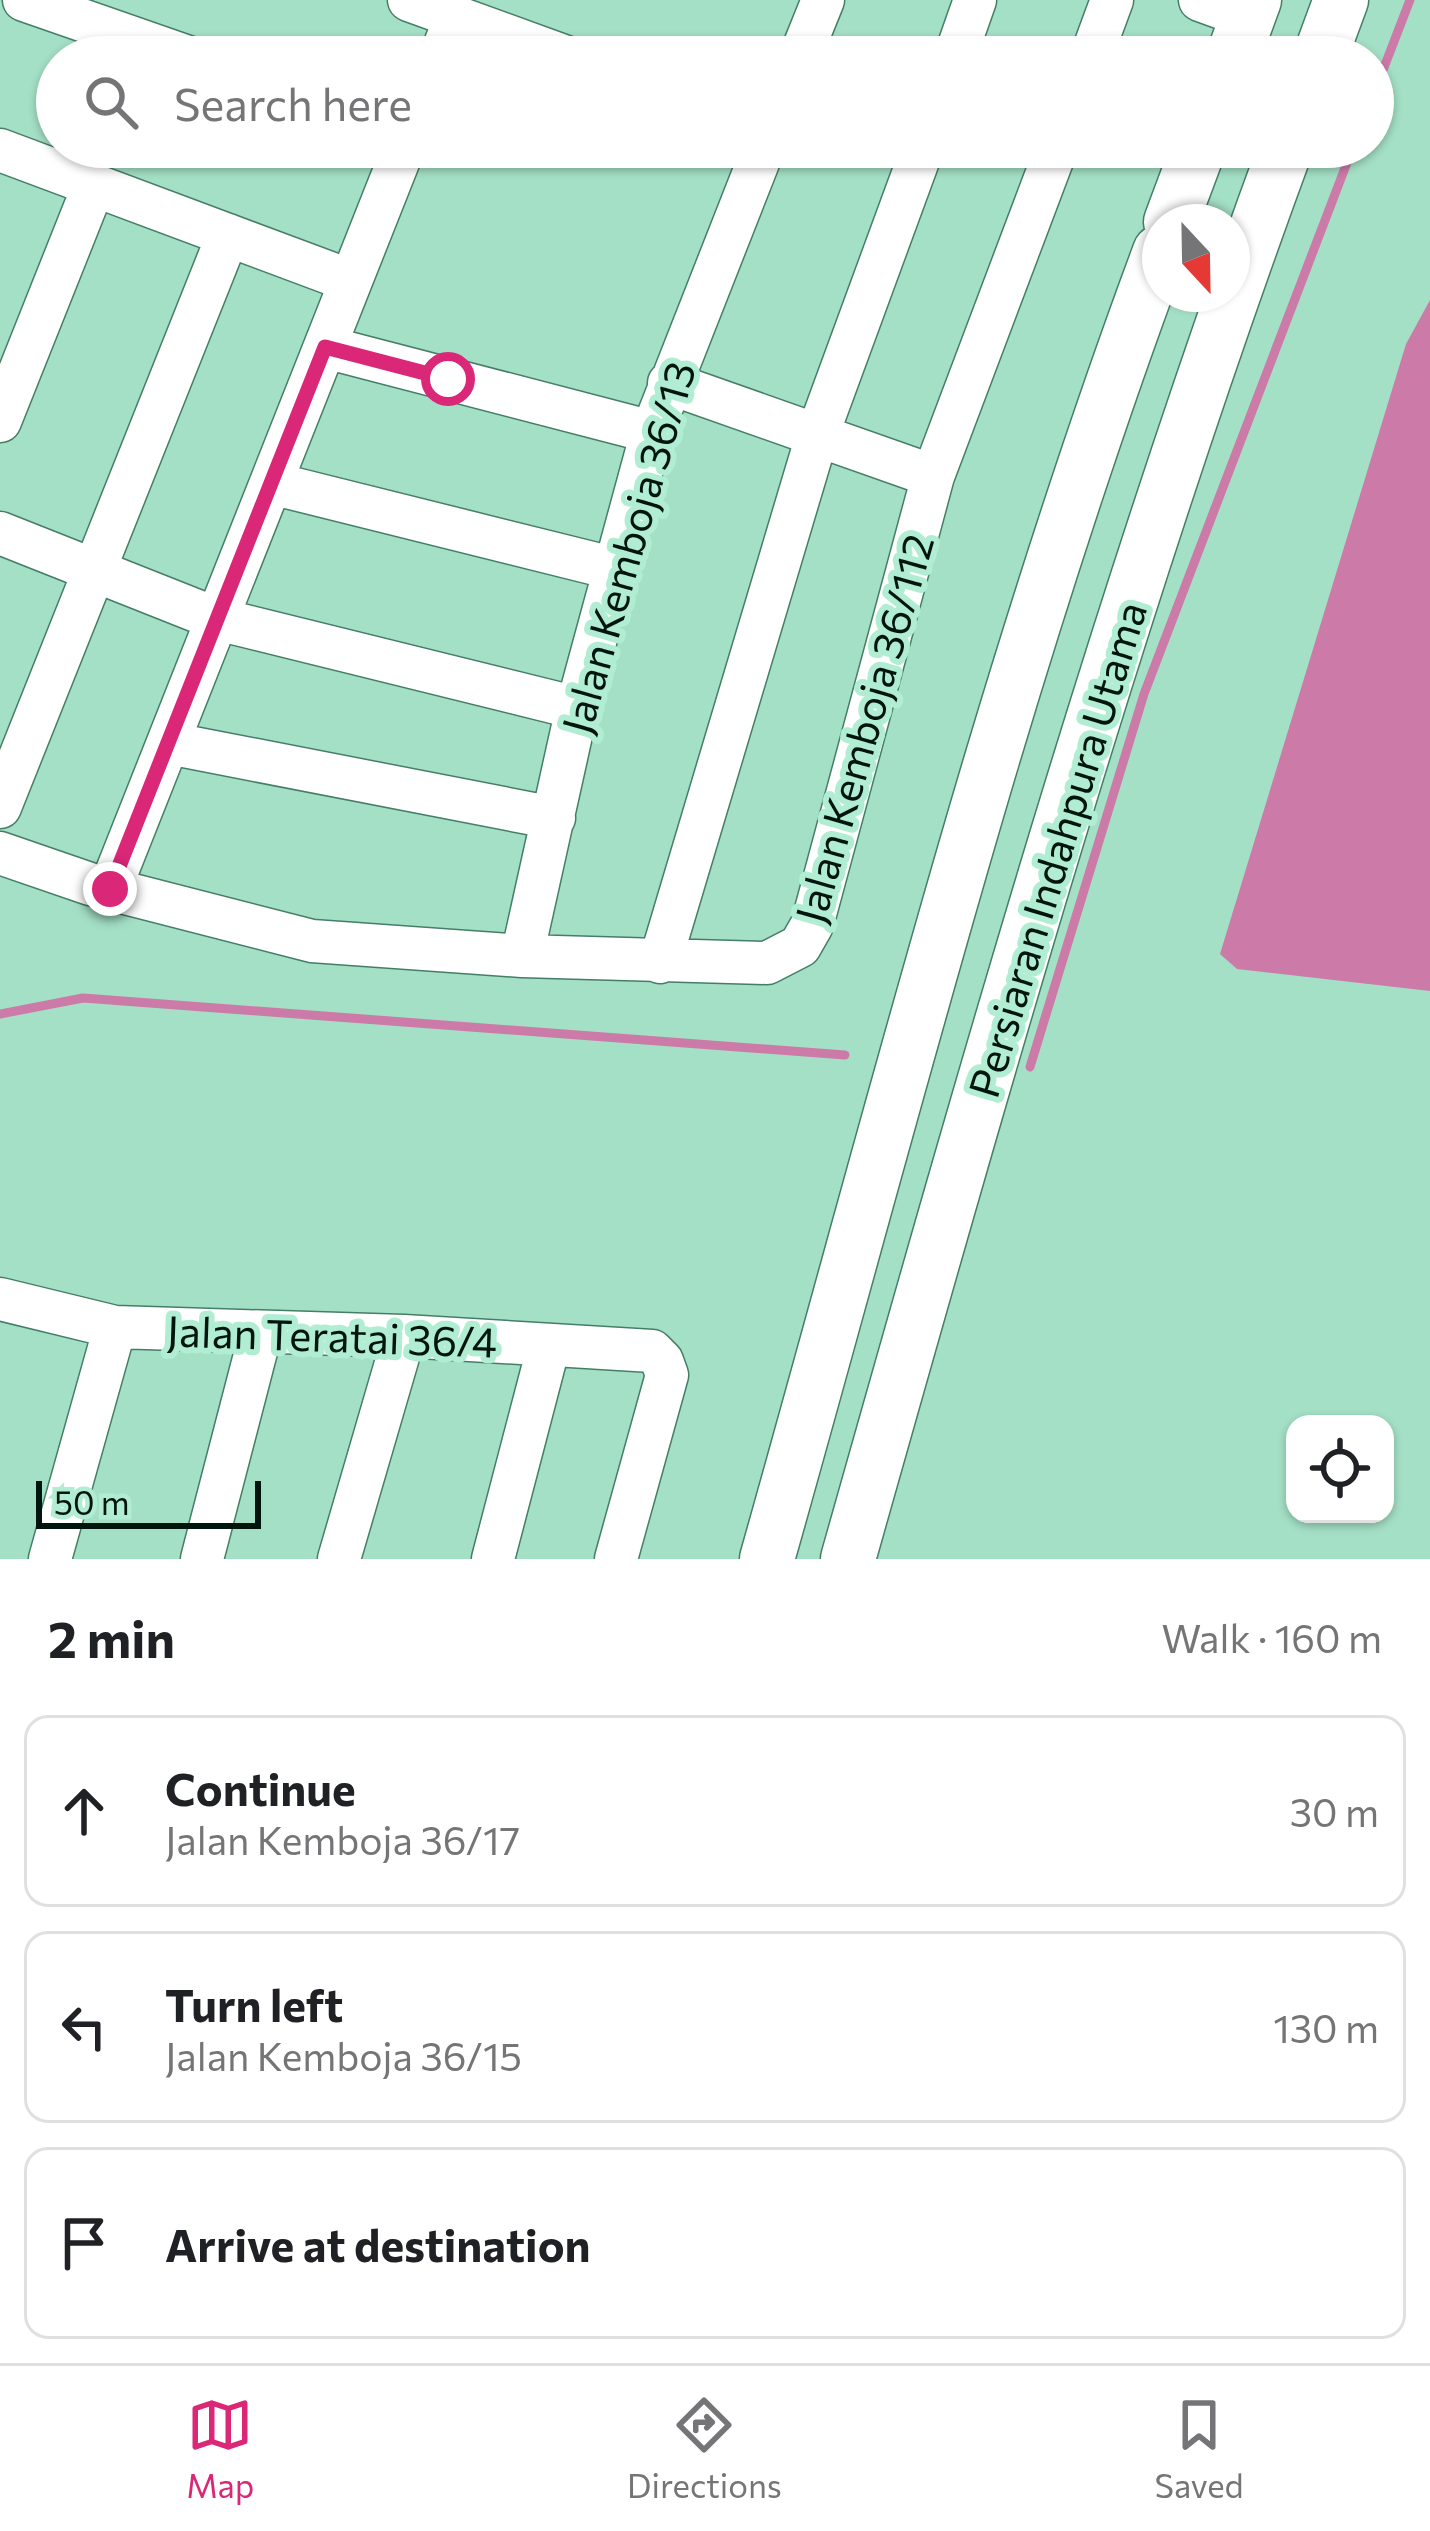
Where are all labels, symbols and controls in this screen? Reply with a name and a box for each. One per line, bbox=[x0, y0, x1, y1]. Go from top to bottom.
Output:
search box bbox=[36, 36, 1394, 168]
icon: search bbox=[78, 69, 144, 135]
text: Search here bbox=[174, 75, 412, 130]
north arrow bbox=[1142, 204, 1250, 312]
route start bbox=[421, 352, 475, 406]
street label: Jalan Kemboja 36/13 bbox=[549, 355, 705, 739]
street label: Jalan Kemboja 36/112 bbox=[783, 528, 943, 928]
street label: Persiaran Indahpura Utama bbox=[956, 595, 1156, 1103]
route end bbox=[83, 862, 137, 916]
street label: Jalan Teratai 36/4 bbox=[166, 1303, 498, 1367]
map controls bbox=[1286, 1415, 1394, 1523]
button: locate bbox=[1286, 1415, 1394, 1523]
scale bar bbox=[36, 1475, 261, 1528]
text: 50 m bbox=[54, 1481, 130, 1522]
text: 2 min bbox=[48, 1606, 175, 1669]
text: Walk · 160 m bbox=[1161, 1613, 1382, 1661]
text: Continue bbox=[165, 1760, 356, 1815]
icon: ahead bbox=[51, 1778, 117, 1844]
text: 30 m bbox=[1290, 1787, 1379, 1835]
text: Jalan Kemboja 36/17 bbox=[165, 1815, 520, 1863]
text: Turn left bbox=[165, 1976, 343, 2031]
icon: left bbox=[51, 1994, 117, 2060]
text: 130 m bbox=[1273, 2003, 1379, 2051]
text: Jalan Kemboja 36/15 bbox=[165, 2031, 522, 2079]
icon: arrive bbox=[51, 2210, 117, 2276]
text: Arrive at destination bbox=[165, 2216, 591, 2271]
tab: Map bbox=[186, 2392, 254, 2505]
tab: Directions bbox=[627, 2392, 782, 2505]
tab: Saved bbox=[1155, 2392, 1244, 2505]

